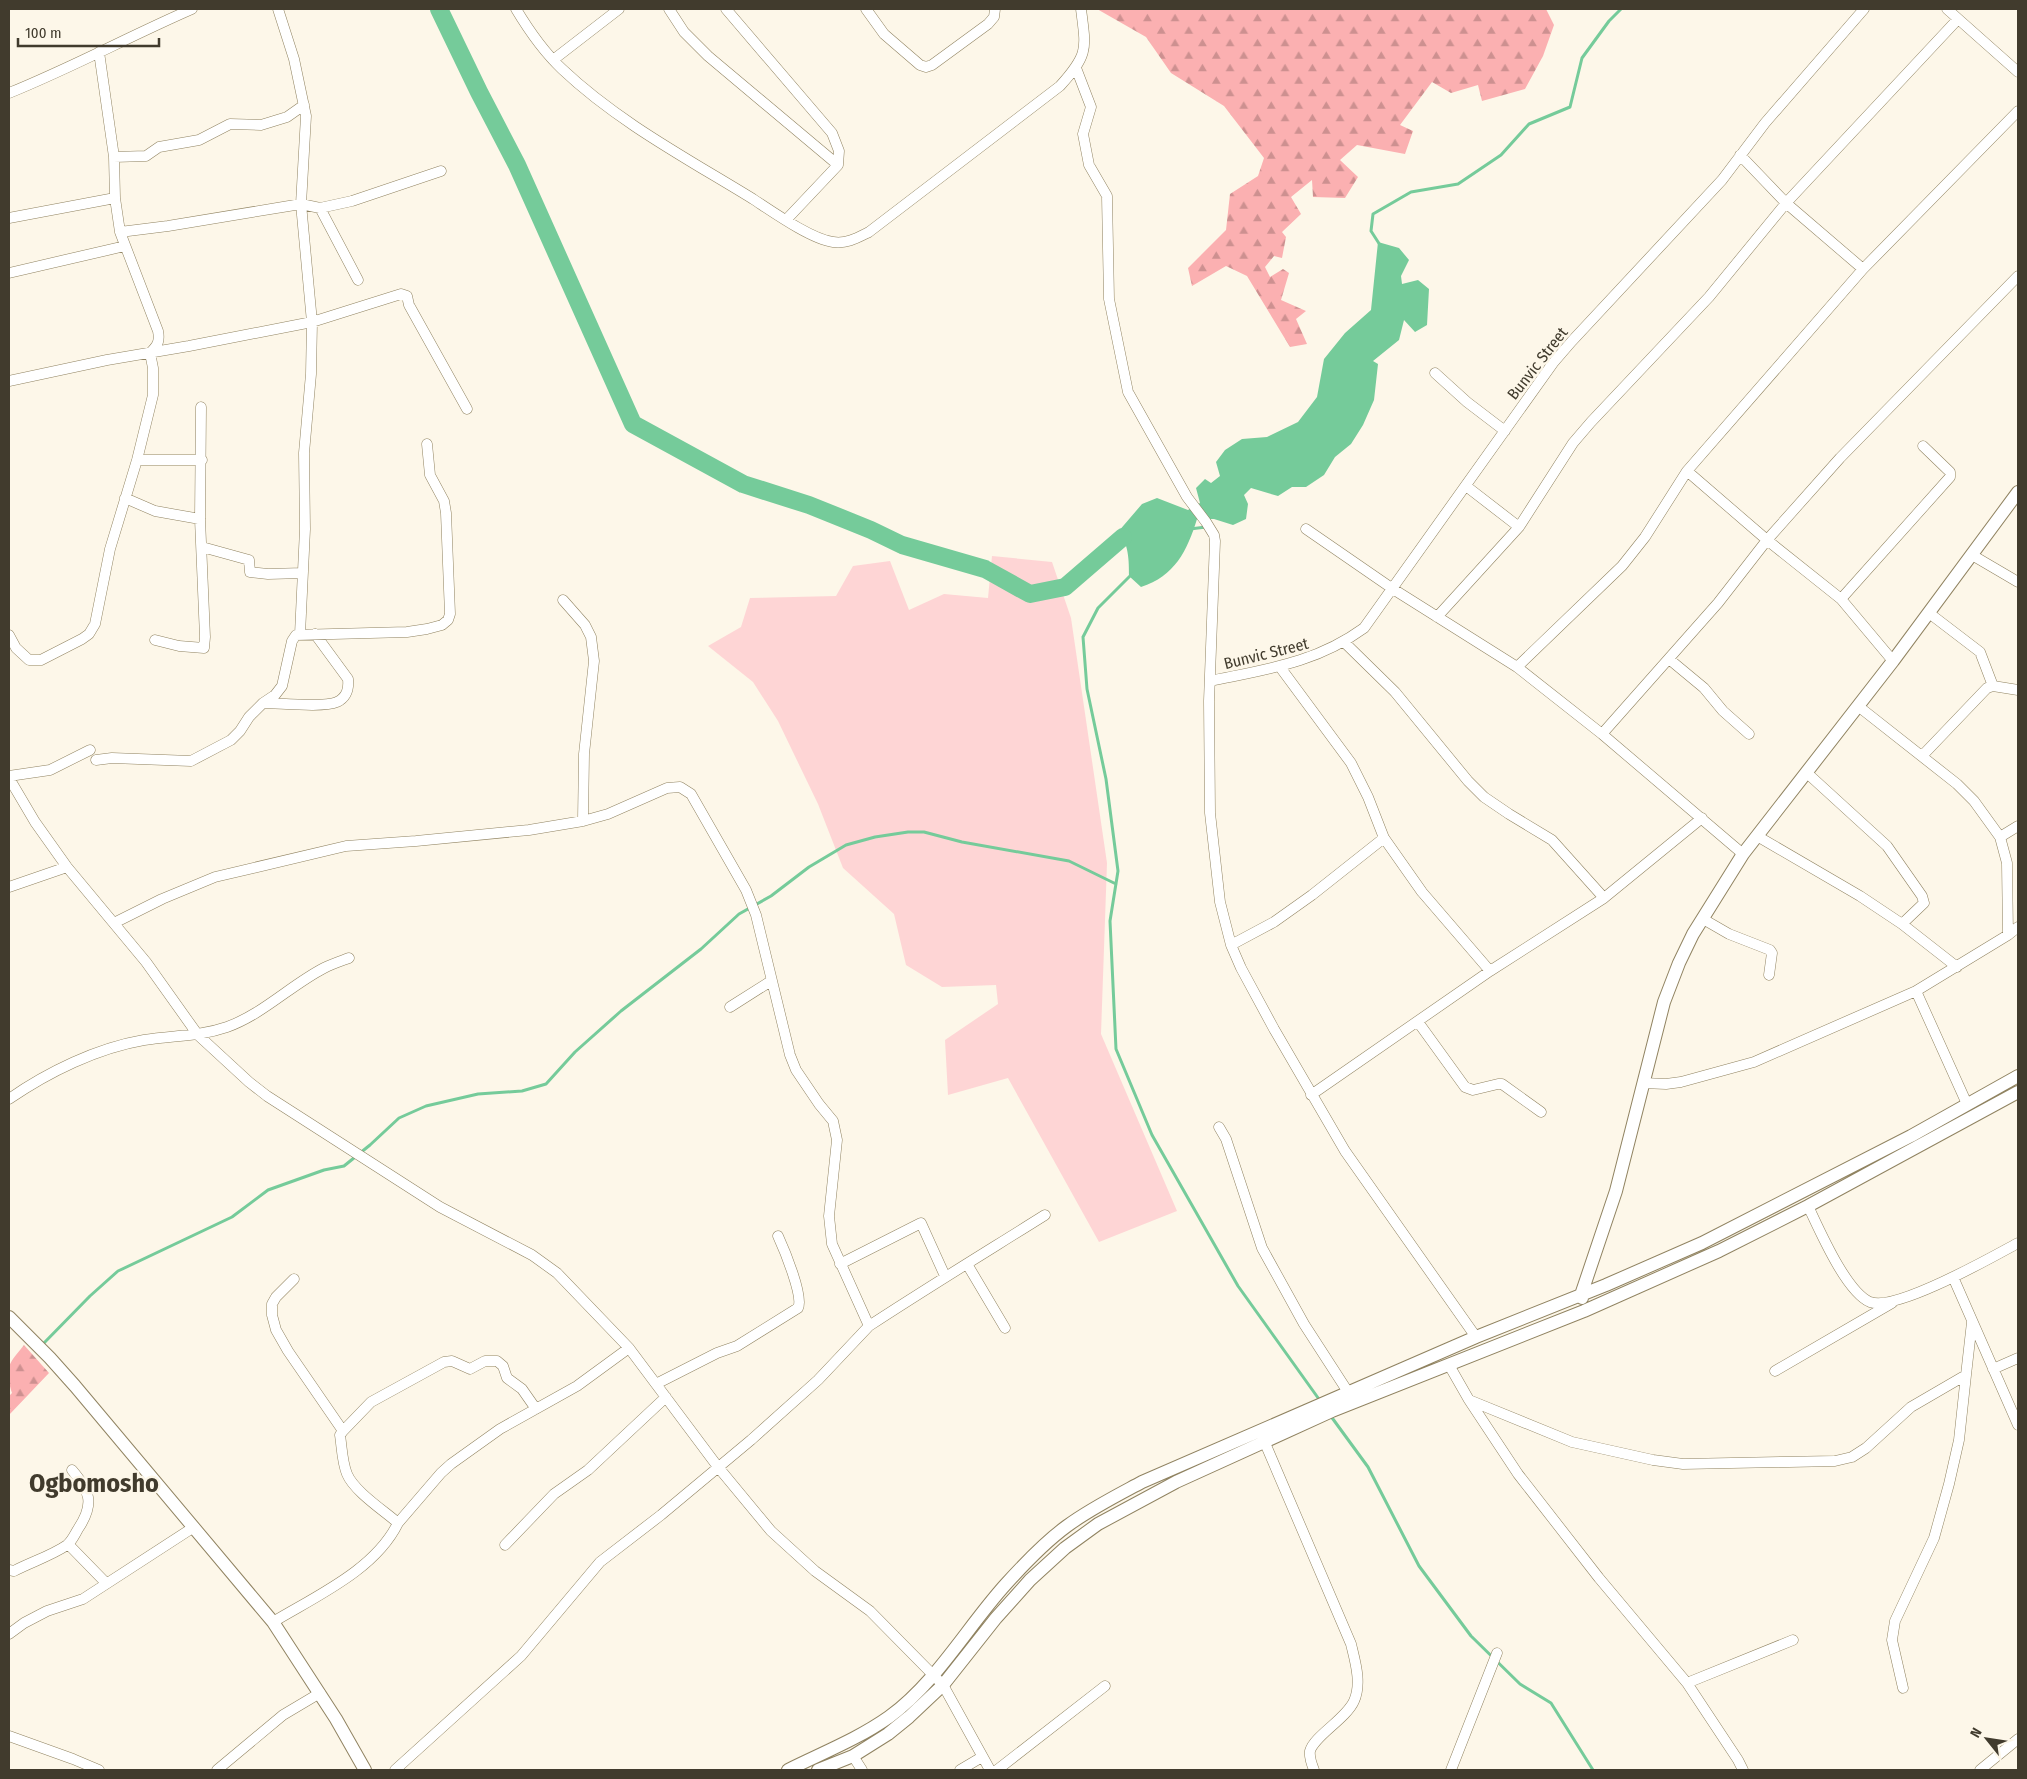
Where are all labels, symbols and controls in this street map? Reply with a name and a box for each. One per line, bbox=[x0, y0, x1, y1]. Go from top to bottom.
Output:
scale bar bbox=[18, 15, 159, 47]
text: 100 m bbox=[25, 24, 62, 42]
street label: Bunvic Street bbox=[1503, 323, 1572, 403]
street label: Bunvic Street bbox=[1222, 634, 1311, 673]
district label: Ogbomosho bbox=[29, 1468, 159, 1499]
north arrow bbox=[1962, 1714, 2012, 1764]
text: N bbox=[1967, 1725, 1986, 1741]

